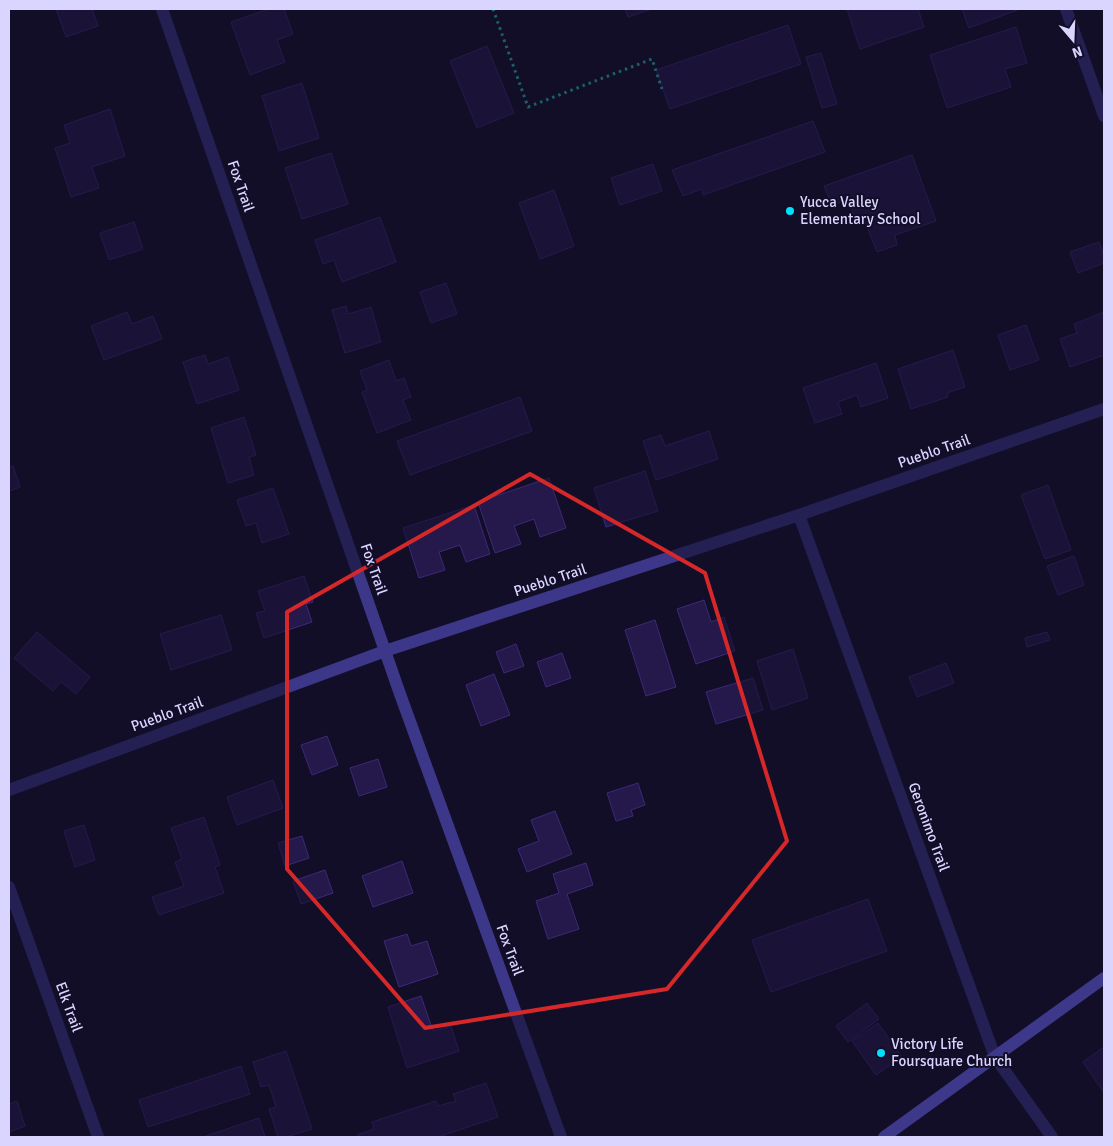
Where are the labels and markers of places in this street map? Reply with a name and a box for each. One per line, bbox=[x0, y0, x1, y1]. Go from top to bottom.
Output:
place label: Yucca Valley Elementary School bbox=[800, 193, 921, 228]
marker: Yucca Valley Elementary School bbox=[784, 205, 796, 217]
place label: Victory Life Foursquare Church bbox=[891, 1035, 1012, 1070]
marker: Victory Life Foursquare Church bbox=[875, 1047, 887, 1059]

